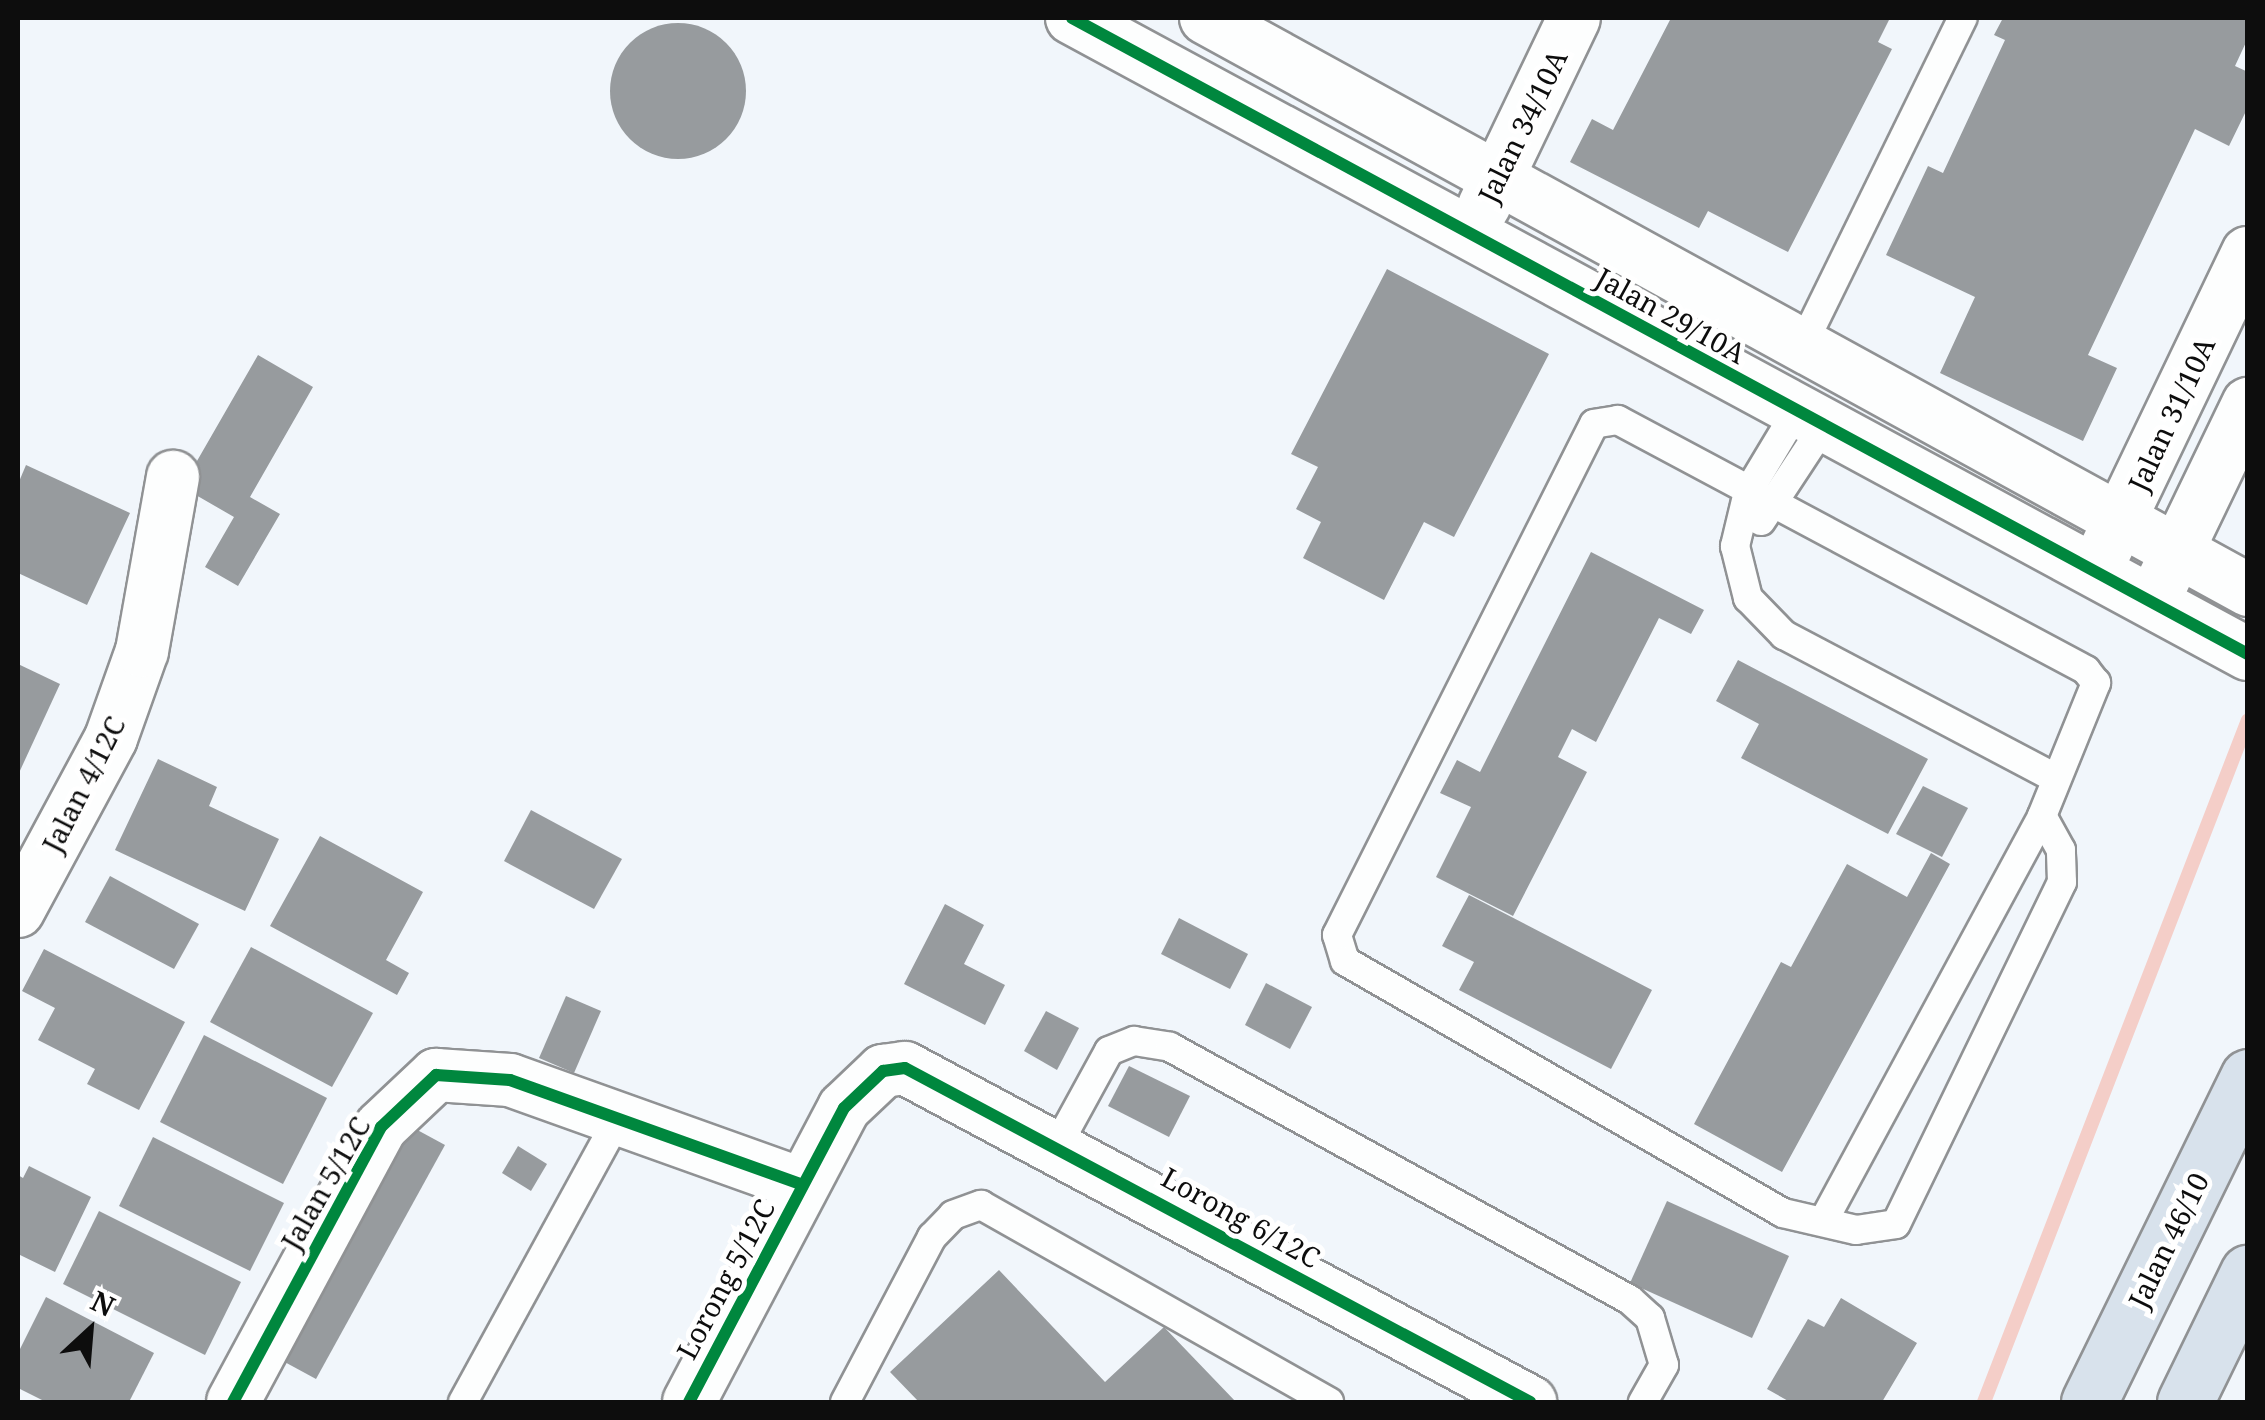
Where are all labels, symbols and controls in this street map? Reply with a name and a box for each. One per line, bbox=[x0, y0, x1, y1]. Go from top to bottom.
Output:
street label: Jalan 34/10A bbox=[1471, 44, 1573, 208]
street label: Jalan 29/10A bbox=[1590, 260, 1752, 370]
street label: Jalan 31/10A bbox=[2121, 332, 2221, 496]
street label: Jalan 4/12C bbox=[34, 711, 132, 857]
street label: Jalan 5/12C bbox=[274, 1111, 376, 1255]
street label: Lorong 6/12C bbox=[1156, 1160, 1326, 1274]
street label: Jalan 46/10 bbox=[2121, 1167, 2215, 1313]
street label: Lorong 5/12C bbox=[669, 1194, 781, 1364]
north arrow bbox=[40, 1280, 140, 1380]
text: N bbox=[85, 1281, 121, 1325]

